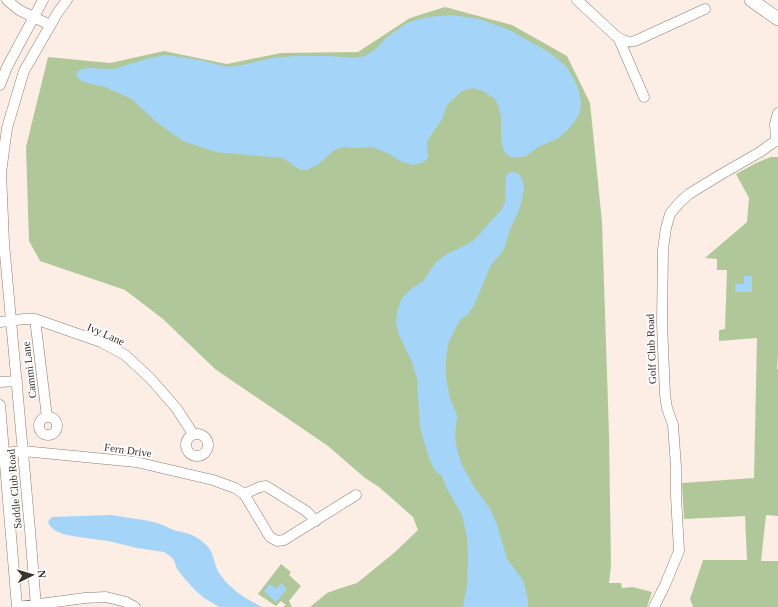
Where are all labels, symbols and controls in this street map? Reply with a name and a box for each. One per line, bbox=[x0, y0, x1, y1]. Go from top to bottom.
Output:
street label: Golf Club Road bbox=[644, 313, 658, 384]
street label: Ivy Lane bbox=[86, 321, 127, 348]
street label: Cammi Lane bbox=[20, 341, 38, 399]
street label: Fern Drive bbox=[103, 441, 153, 459]
street label: Saddle Club Road bbox=[4, 448, 23, 529]
north arrow bbox=[12, 555, 52, 595]
text: N bbox=[36, 570, 48, 579]

